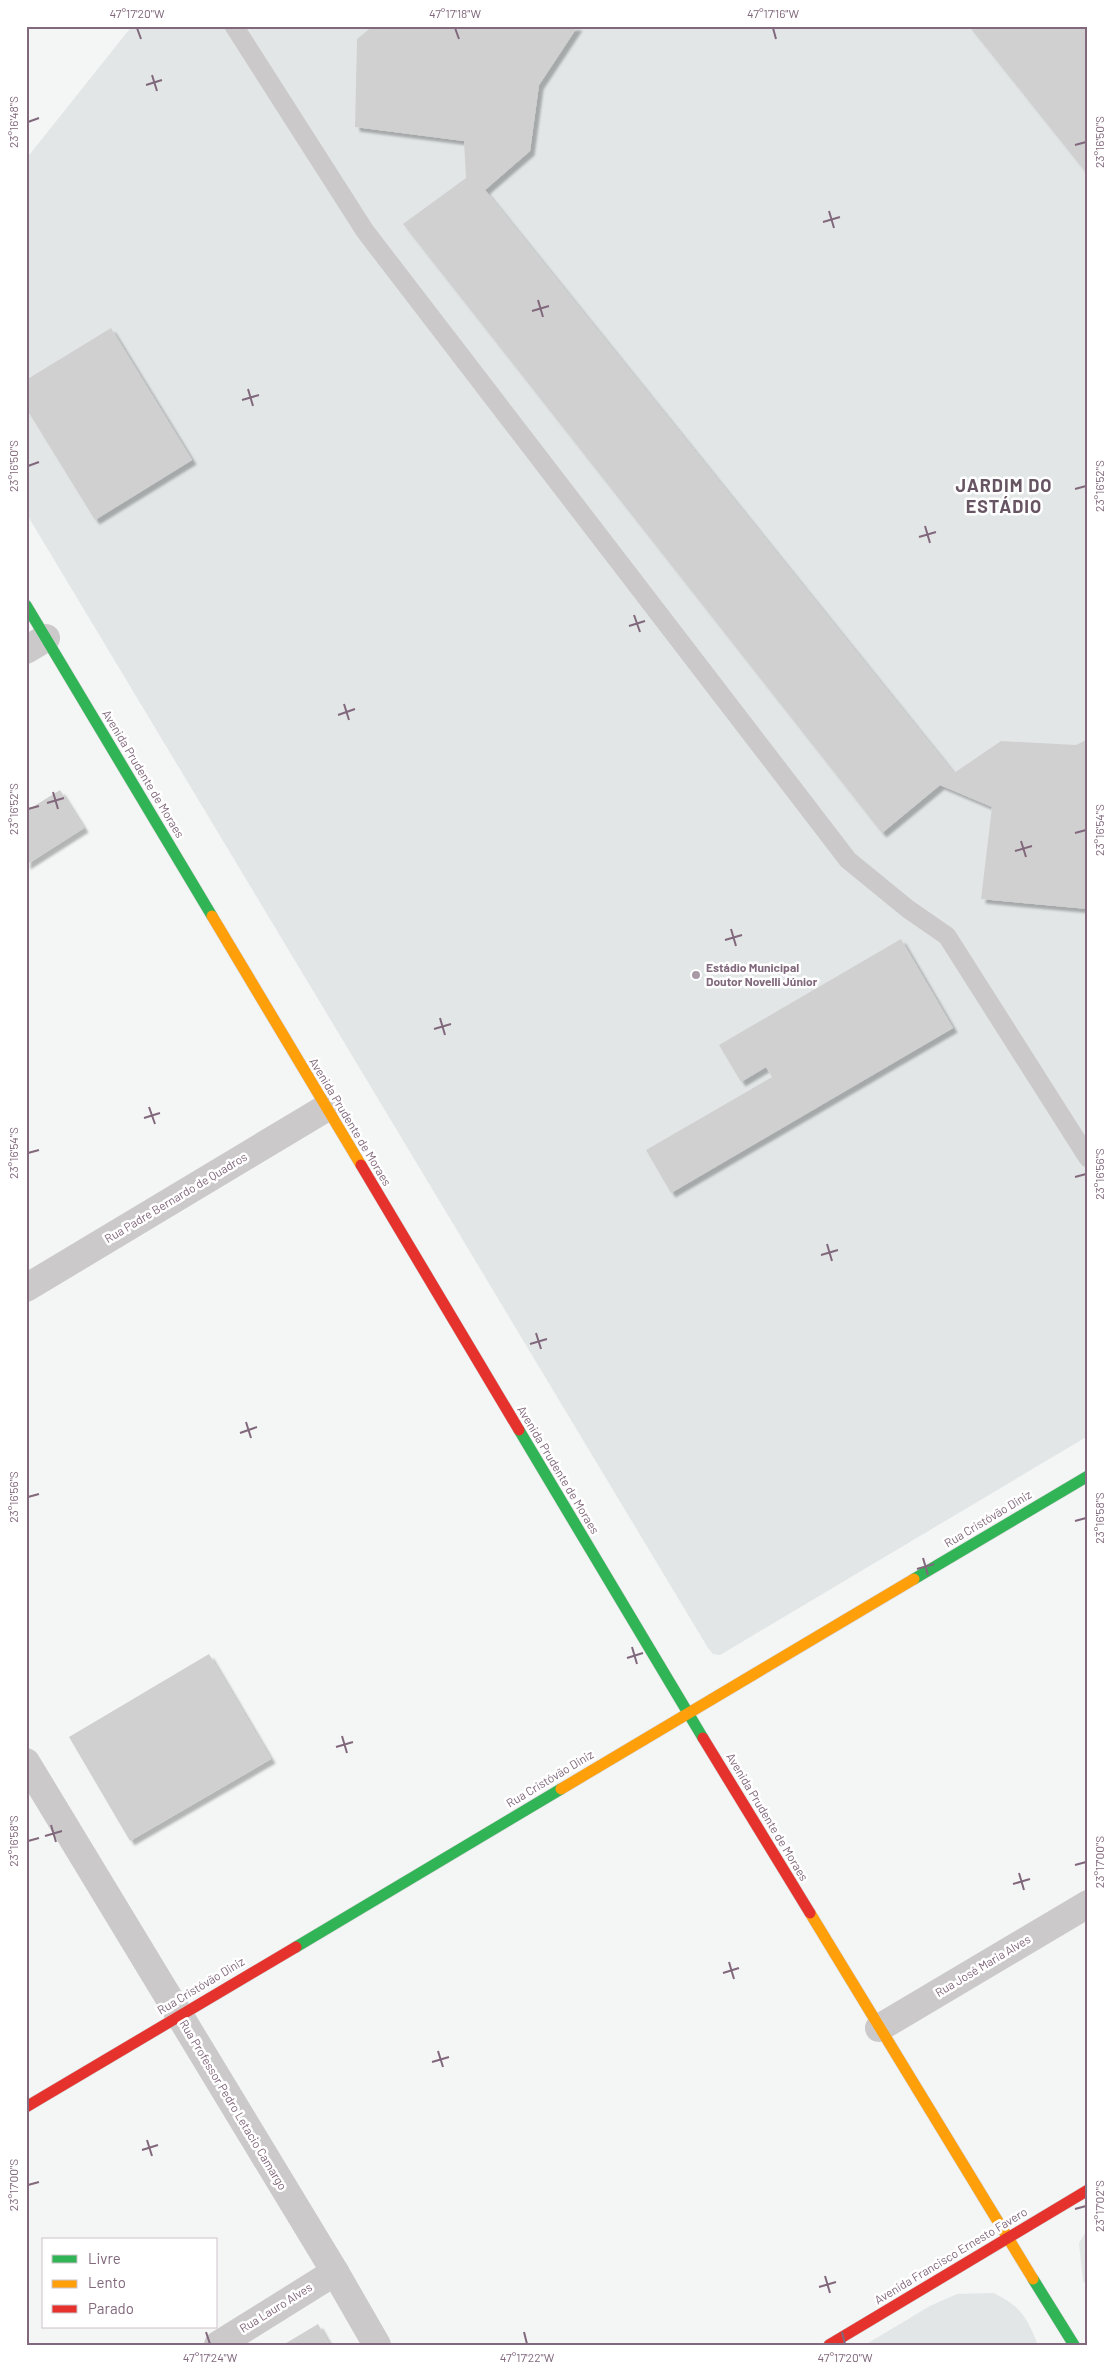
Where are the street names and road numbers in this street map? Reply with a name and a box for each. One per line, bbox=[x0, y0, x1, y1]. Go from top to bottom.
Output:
street label: Avenida Prudente de Moraes bbox=[100, 707, 188, 840]
street label: Avenida Prudente de Moraes bbox=[307, 1055, 395, 1188]
street label: Rua Padre Bernardo de Quadros bbox=[102, 1149, 250, 1245]
street label: Avenida Prudente de Moraes bbox=[515, 1403, 603, 1536]
street label: Rua Cristóvão Diniz bbox=[941, 1487, 1034, 1550]
street label: Rua Cristóvão Diniz bbox=[503, 1747, 596, 1810]
street label: Avenida Prudente de Moraes bbox=[724, 1750, 812, 1883]
street label: Rua José Maria Alves bbox=[932, 1931, 1033, 1999]
street label: Rua Cristóvão Diniz bbox=[154, 1954, 247, 2017]
street label: Rua Professor Pedro Letacio Camargo bbox=[177, 2017, 290, 2192]
street label: Avenida Francisco Ernesto Favero bbox=[872, 2204, 1029, 2306]
street label: Rua Lauro Alves bbox=[237, 2279, 314, 2335]

